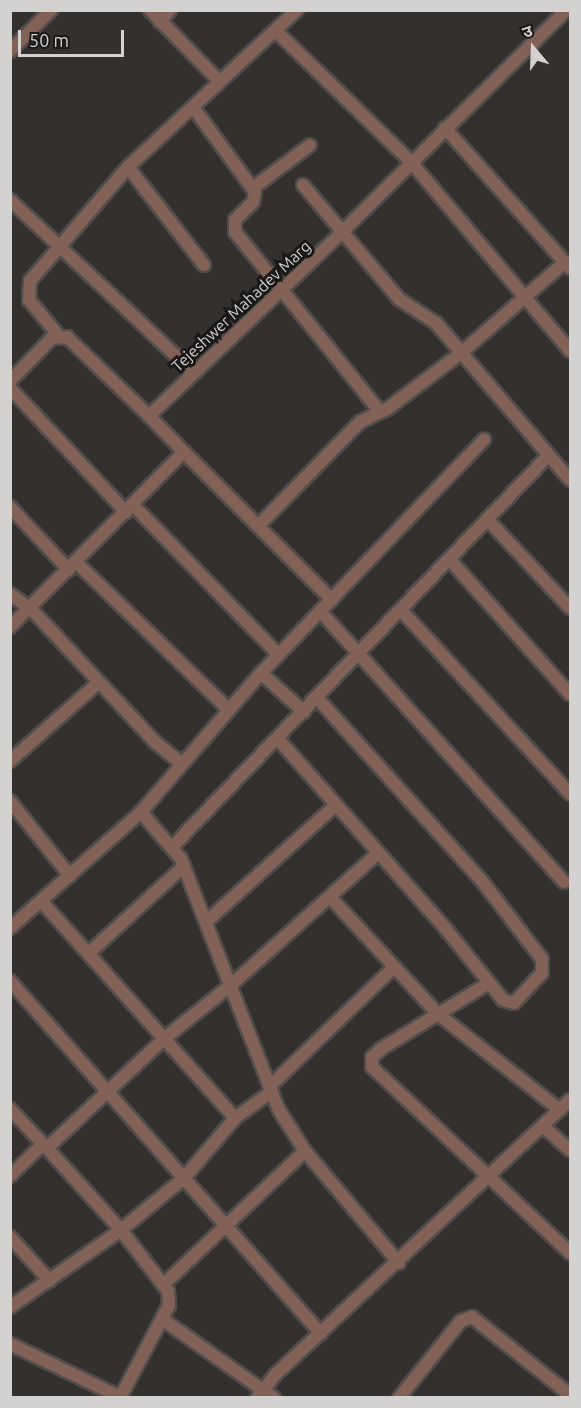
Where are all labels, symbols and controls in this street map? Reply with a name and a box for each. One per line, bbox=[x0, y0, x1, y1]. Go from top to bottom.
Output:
scale bar bbox=[21, 18, 128, 56]
north arrow bbox=[503, 18, 563, 78]
text: उ bbox=[520, 21, 535, 41]
text: 50 m bbox=[29, 30, 69, 50]
street label: Tejeshwer Mahadev Marg bbox=[167, 236, 315, 376]

